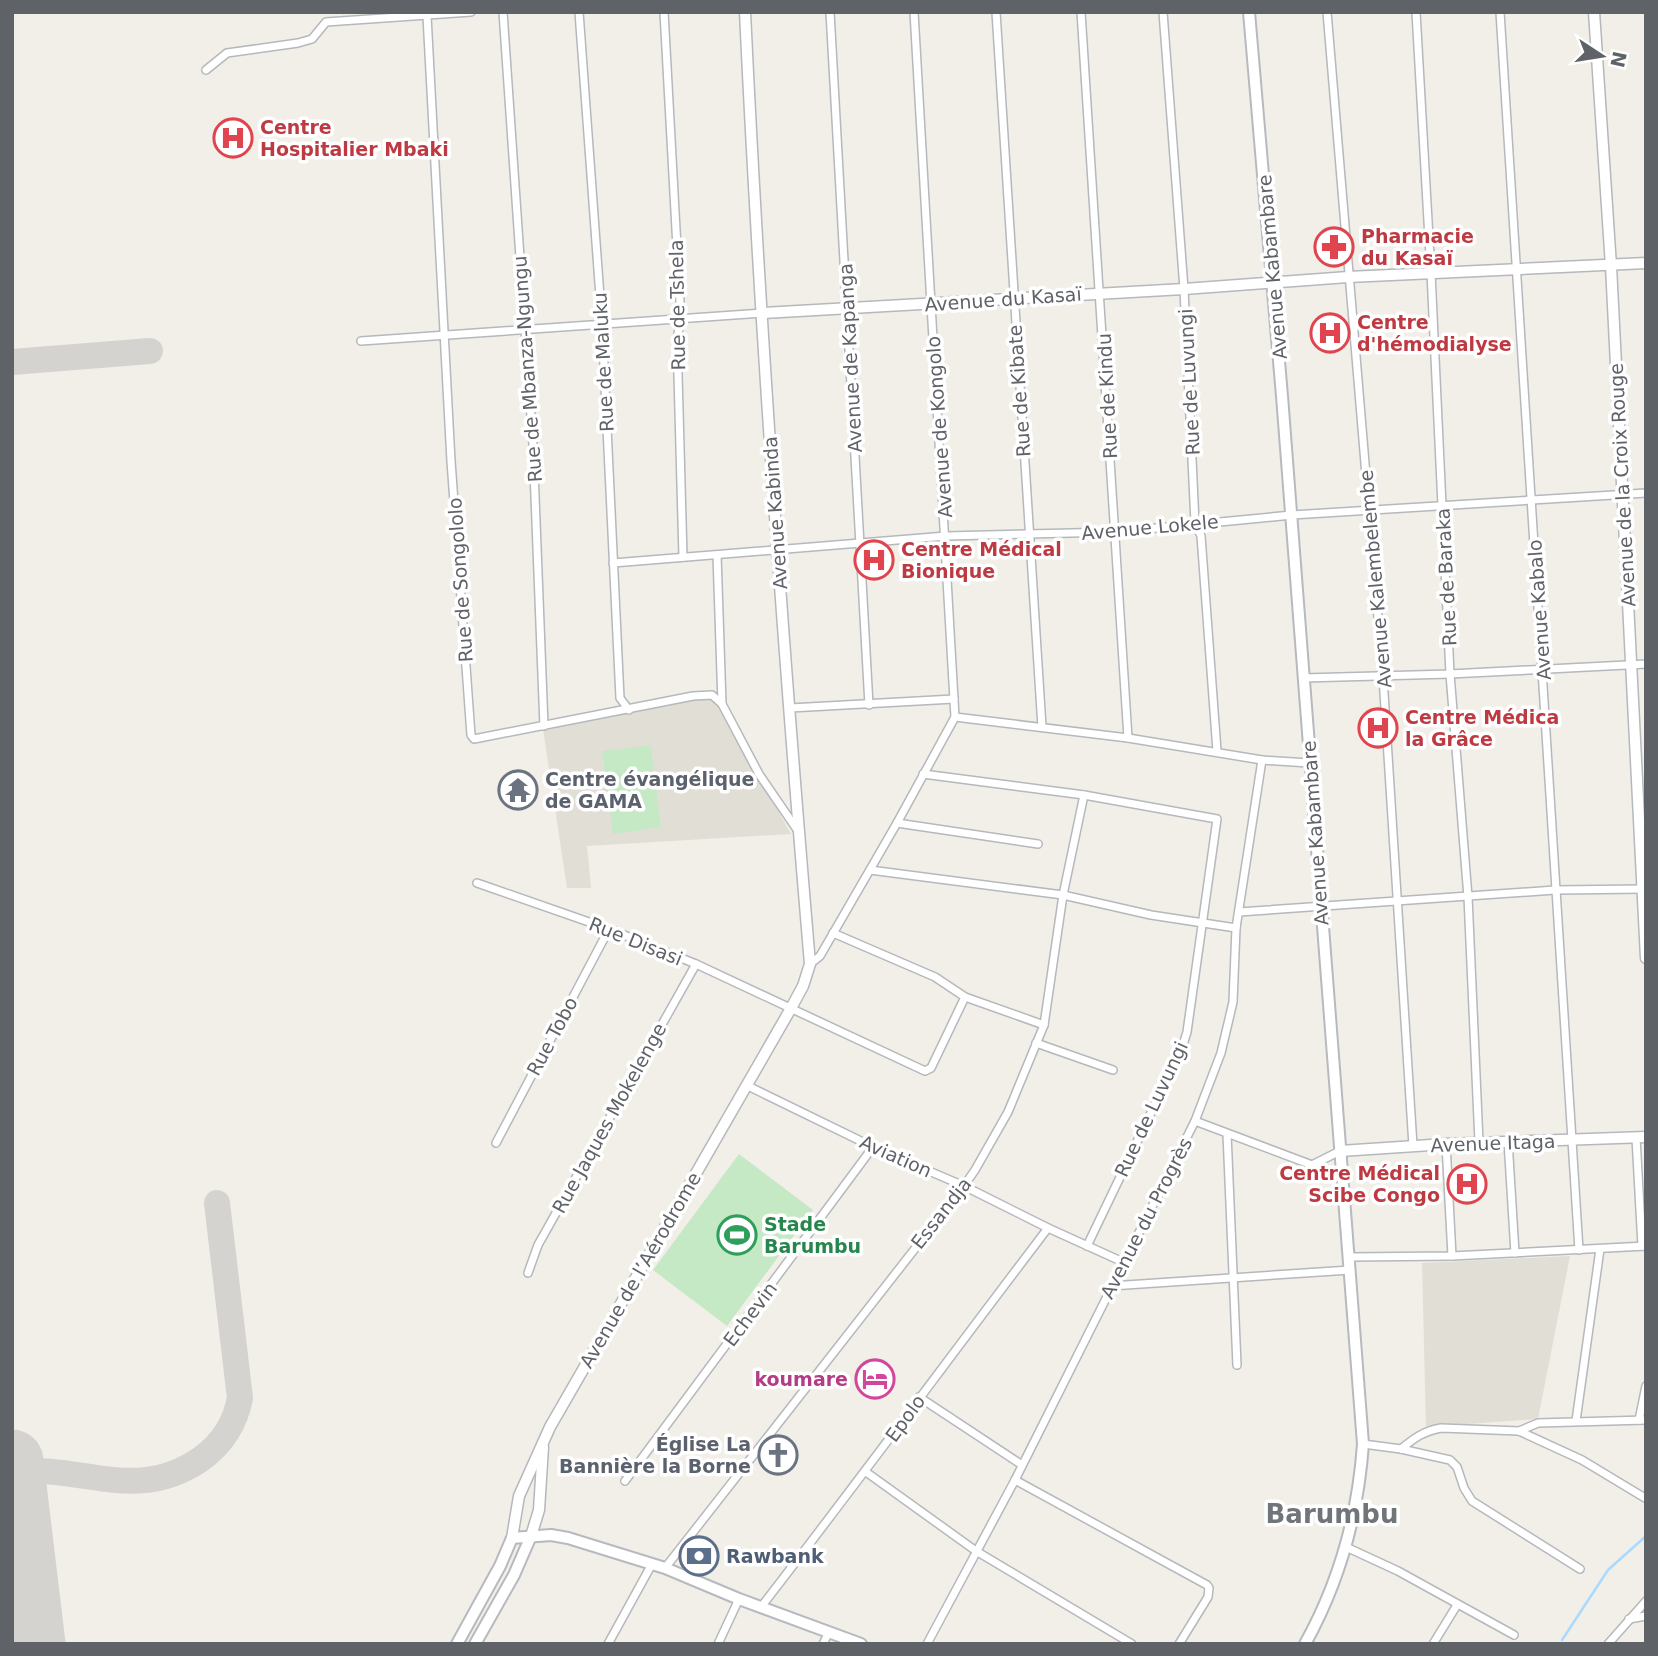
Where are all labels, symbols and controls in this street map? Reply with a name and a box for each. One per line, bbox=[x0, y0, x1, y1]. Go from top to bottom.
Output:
north arrow bbox=[1567, 21, 1637, 91]
text: N bbox=[1606, 49, 1631, 70]
place label: Centre Hospitalier Mbaki bbox=[260, 116, 449, 160]
hospital icon: Centre Hospitalier Mbaki bbox=[212, 117, 254, 159]
street label: Avenue Kabambare bbox=[1253, 174, 1291, 360]
place label: Pharmacie du Kasaï bbox=[1361, 225, 1474, 269]
pharmacy icon: Pharmacie du Kasaï bbox=[1313, 226, 1355, 268]
street label: Rue de Tshela bbox=[665, 239, 689, 371]
street label: Rue de Mbanza-Ngungu bbox=[508, 255, 546, 483]
street label: Avenue de Kapanga bbox=[834, 263, 866, 453]
street label: Avenue du Kasaï bbox=[924, 282, 1083, 315]
street label: Rue de Maluku bbox=[588, 292, 618, 432]
street label: Rue de Luvungi bbox=[1174, 308, 1204, 456]
place label: Centre d'hémodialyse bbox=[1357, 311, 1512, 355]
hospital icon: Centre d'hémodialyse bbox=[1309, 312, 1351, 354]
street label: Rue de Kibate bbox=[1003, 324, 1035, 458]
street label: Rue de Kindu bbox=[1093, 333, 1121, 459]
street label: Avenue de Kongolo bbox=[922, 335, 956, 519]
street label: Avenue de la Croix Rouge bbox=[1605, 363, 1639, 607]
street label: Avenue Kabinda bbox=[759, 436, 791, 590]
street label: Avenue Kalembelembe bbox=[1355, 469, 1395, 689]
street label: Rue de Songololo bbox=[443, 497, 477, 663]
street label: Rue de Baraka bbox=[1431, 507, 1461, 647]
street label: Avenue Lokele bbox=[1081, 510, 1219, 544]
place label: Centre Médical Bionique bbox=[901, 538, 1062, 582]
hospital icon: Centre Médical Bionique bbox=[853, 539, 895, 581]
street label: Avenue Kabalo bbox=[1523, 539, 1555, 681]
place label: Centre Médica la Grâce bbox=[1405, 706, 1559, 750]
hospital icon: Centre Médica la Grâce bbox=[1357, 707, 1399, 749]
street label: Avenue Kabambare bbox=[1298, 740, 1332, 926]
place label: Centre évangélique de GAMA bbox=[545, 768, 754, 812]
temple icon: Centre évangélique de GAMA bbox=[497, 769, 539, 811]
street label: Rue Disasi bbox=[586, 912, 686, 970]
street label: Rue Tobo bbox=[522, 993, 582, 1079]
street label: Rue Jaques Mokelenge bbox=[548, 1019, 670, 1217]
street label: Rue de Luvungi bbox=[1110, 1038, 1192, 1180]
street label: Aviation bbox=[857, 1130, 935, 1182]
street label: Avenue Itaga bbox=[1430, 1130, 1556, 1156]
street label: Avenue du Progrès bbox=[1096, 1134, 1196, 1302]
place label: Centre Médical Scibe Congo bbox=[1279, 1162, 1440, 1206]
hospital icon: Centre Médical Scibe Congo bbox=[1446, 1163, 1488, 1205]
street label: Avenue de l’Aérodrome bbox=[575, 1168, 705, 1372]
street label: Essandja bbox=[906, 1173, 976, 1253]
place label: Stade Barumbu bbox=[764, 1213, 861, 1257]
sports icon: Stade Barumbu bbox=[716, 1214, 758, 1256]
street label: Echevin bbox=[719, 1278, 781, 1350]
hotel icon: koumare bbox=[854, 1358, 896, 1400]
place label: koumare bbox=[754, 1368, 848, 1390]
street label: Epolo bbox=[881, 1390, 929, 1446]
place label: Église La Bannière la Borne bbox=[559, 1433, 751, 1477]
church icon: Église La Bannière la Borne bbox=[757, 1434, 799, 1476]
district label: Barumbu bbox=[1266, 1499, 1398, 1529]
bank icon: Rawbank bbox=[678, 1535, 720, 1577]
place label: Rawbank bbox=[726, 1545, 824, 1567]

